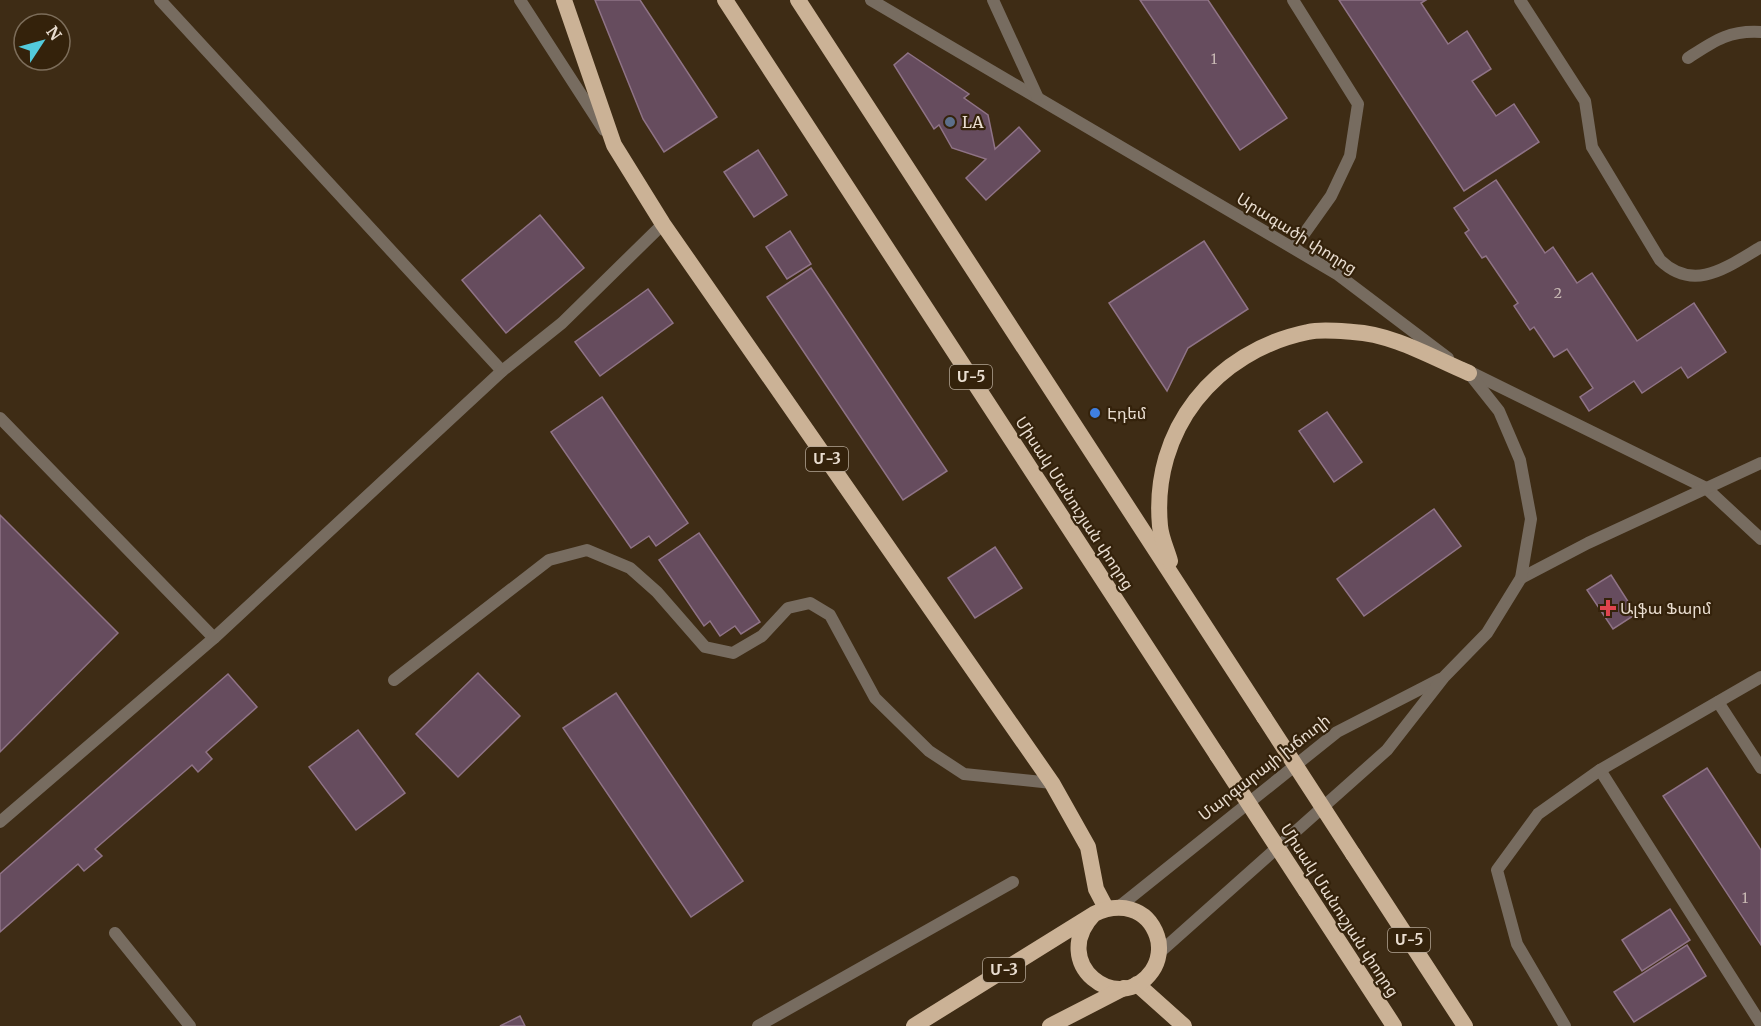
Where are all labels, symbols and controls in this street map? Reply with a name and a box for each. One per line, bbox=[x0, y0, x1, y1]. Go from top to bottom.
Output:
north arrow bbox=[12, 12, 72, 72]
text: N bbox=[42, 22, 66, 44]
house number: 1 bbox=[1211, 50, 1217, 68]
place label: LA bbox=[962, 112, 984, 132]
marker: LA bbox=[943, 115, 957, 129]
street label: Արագածի փողոց bbox=[1233, 188, 1361, 278]
house number: 2 bbox=[1554, 284, 1562, 302]
road number: Մ-5 bbox=[950, 365, 992, 389]
place label: Էդեմ bbox=[1107, 403, 1147, 423]
marker: Էդեմ bbox=[1088, 406, 1102, 420]
street label: Միսակ Մանուշյան փողոց bbox=[1011, 413, 1139, 593]
road number: Մ-3 bbox=[806, 447, 848, 471]
place label: Ալֆա Ֆարմ bbox=[1620, 598, 1712, 618]
marker: Ալֆա Ֆարմ bbox=[1601, 601, 1615, 615]
street label: Մարգարայի խճուղի bbox=[1194, 709, 1334, 825]
street label: Միսակ Մանուշյան փողոց bbox=[1276, 820, 1404, 1000]
house number: 1 bbox=[1742, 889, 1748, 907]
road number: Մ-5 bbox=[1388, 928, 1430, 952]
road number: Մ-3 bbox=[983, 958, 1025, 982]

